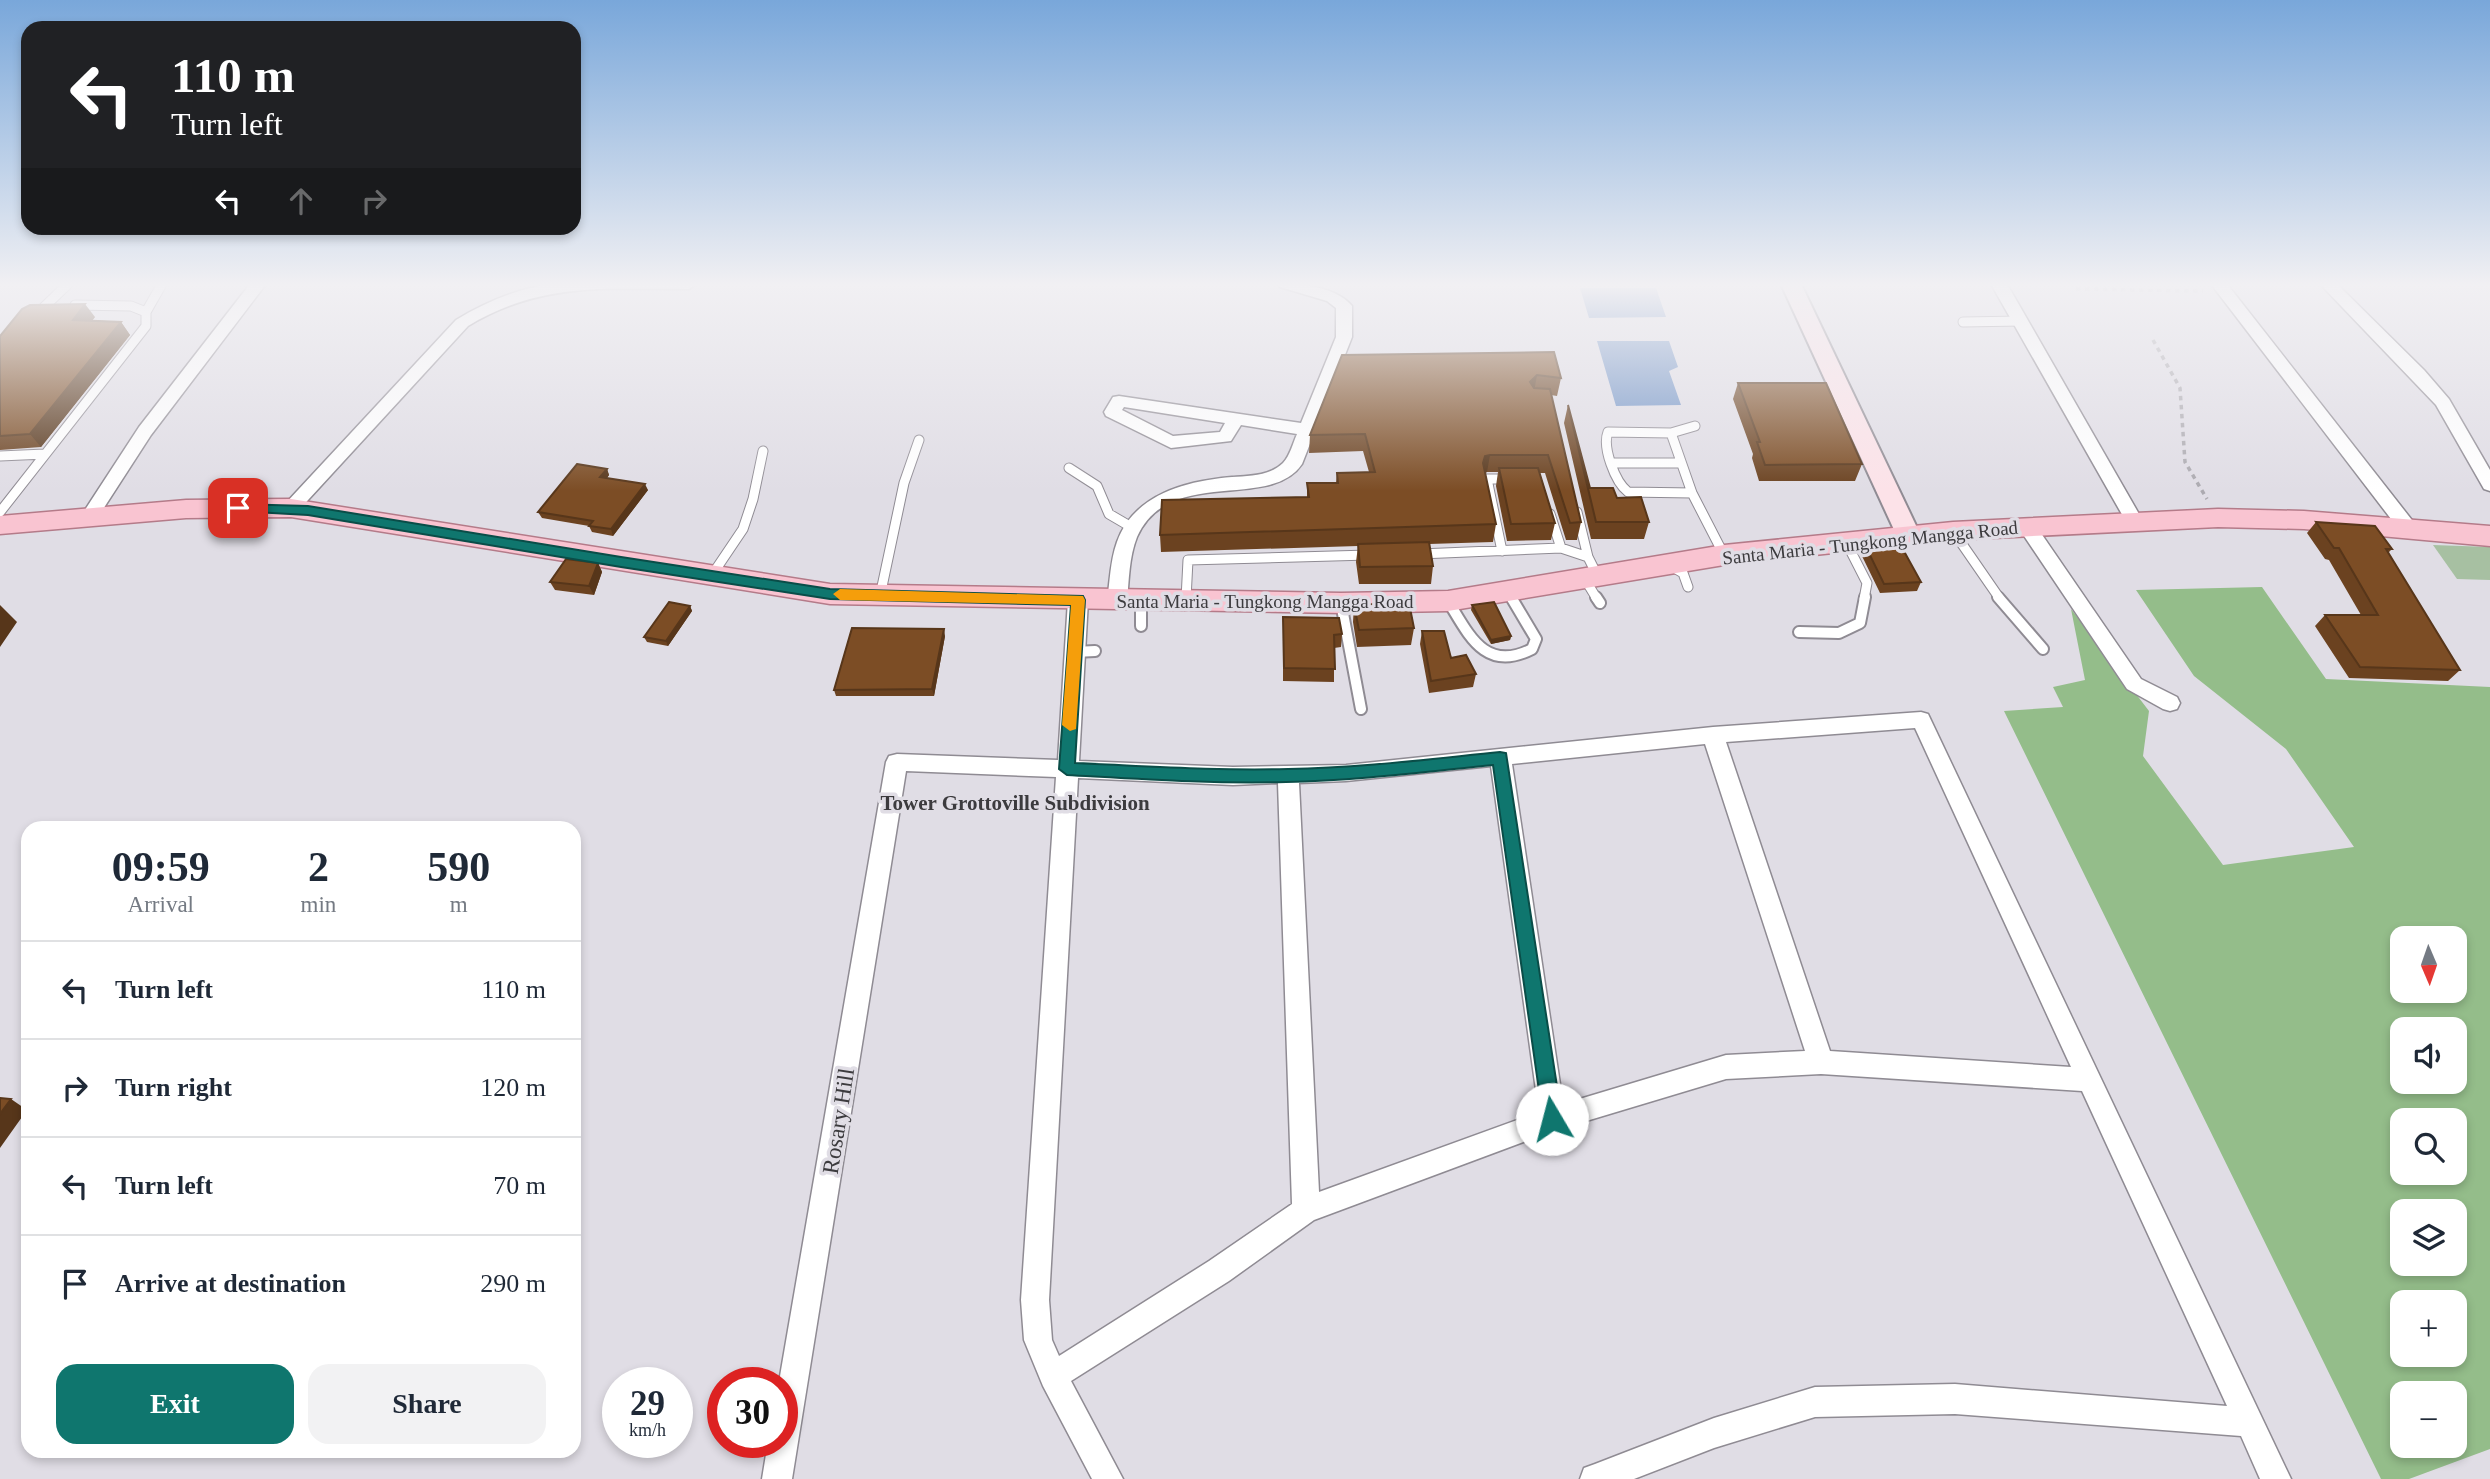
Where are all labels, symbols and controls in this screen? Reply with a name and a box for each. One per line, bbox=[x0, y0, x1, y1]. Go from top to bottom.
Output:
text: 110 m bbox=[171, 48, 295, 103]
icon: left bbox=[56, 49, 147, 140]
text: Turn left bbox=[171, 106, 283, 142]
icon: left bbox=[209, 182, 247, 220]
icon: ahead bbox=[282, 182, 320, 220]
icon: right bbox=[355, 182, 393, 220]
pin bbox=[208, 478, 268, 538]
icon: arrive bbox=[219, 489, 257, 527]
street label: Santa Maria - Tungkong Mangga Road bbox=[1721, 516, 2019, 568]
street label: Santa Maria - Tungkong Mangga Road bbox=[1116, 591, 1414, 612]
district label: Tower Grottoville Subdivision bbox=[880, 791, 1150, 815]
text: 09:59 bbox=[112, 844, 210, 890]
text: 2 bbox=[308, 844, 329, 890]
text: 590 bbox=[427, 844, 490, 890]
text: Arrival bbox=[128, 892, 194, 917]
text: min bbox=[301, 892, 336, 917]
text: m bbox=[450, 892, 468, 917]
north arrow bbox=[2390, 926, 2468, 1003]
map controls bbox=[2390, 926, 2467, 1458]
icon: left bbox=[56, 971, 94, 1009]
text: Turn left bbox=[115, 975, 213, 1004]
text: 110 m bbox=[481, 975, 546, 1004]
button: sound bbox=[2390, 1017, 2467, 1094]
street label: Rosary Hill bbox=[818, 1066, 859, 1176]
icon: right bbox=[56, 1069, 94, 1107]
text: Turn right bbox=[115, 1073, 232, 1102]
text: 120 m bbox=[480, 1073, 546, 1102]
position arrow bbox=[1515, 1082, 1589, 1156]
button: search bbox=[2390, 1108, 2467, 1185]
icon: left bbox=[56, 1167, 94, 1205]
text: Turn left bbox=[115, 1171, 213, 1200]
text: 70 m bbox=[493, 1171, 546, 1200]
button: layers bbox=[2390, 1199, 2467, 1276]
icon: arrive bbox=[56, 1265, 94, 1303]
text: Arrive at destination bbox=[115, 1269, 346, 1298]
text: 290 m bbox=[480, 1269, 546, 1298]
button: + bbox=[2390, 1290, 2467, 1367]
button: Exit bbox=[56, 1364, 294, 1444]
button: Share bbox=[308, 1364, 546, 1444]
speed limit sign: 30 bbox=[707, 1367, 798, 1458]
button: − bbox=[2390, 1381, 2467, 1458]
text: 29 bbox=[630, 1384, 665, 1423]
text: km/h bbox=[629, 1420, 666, 1440]

